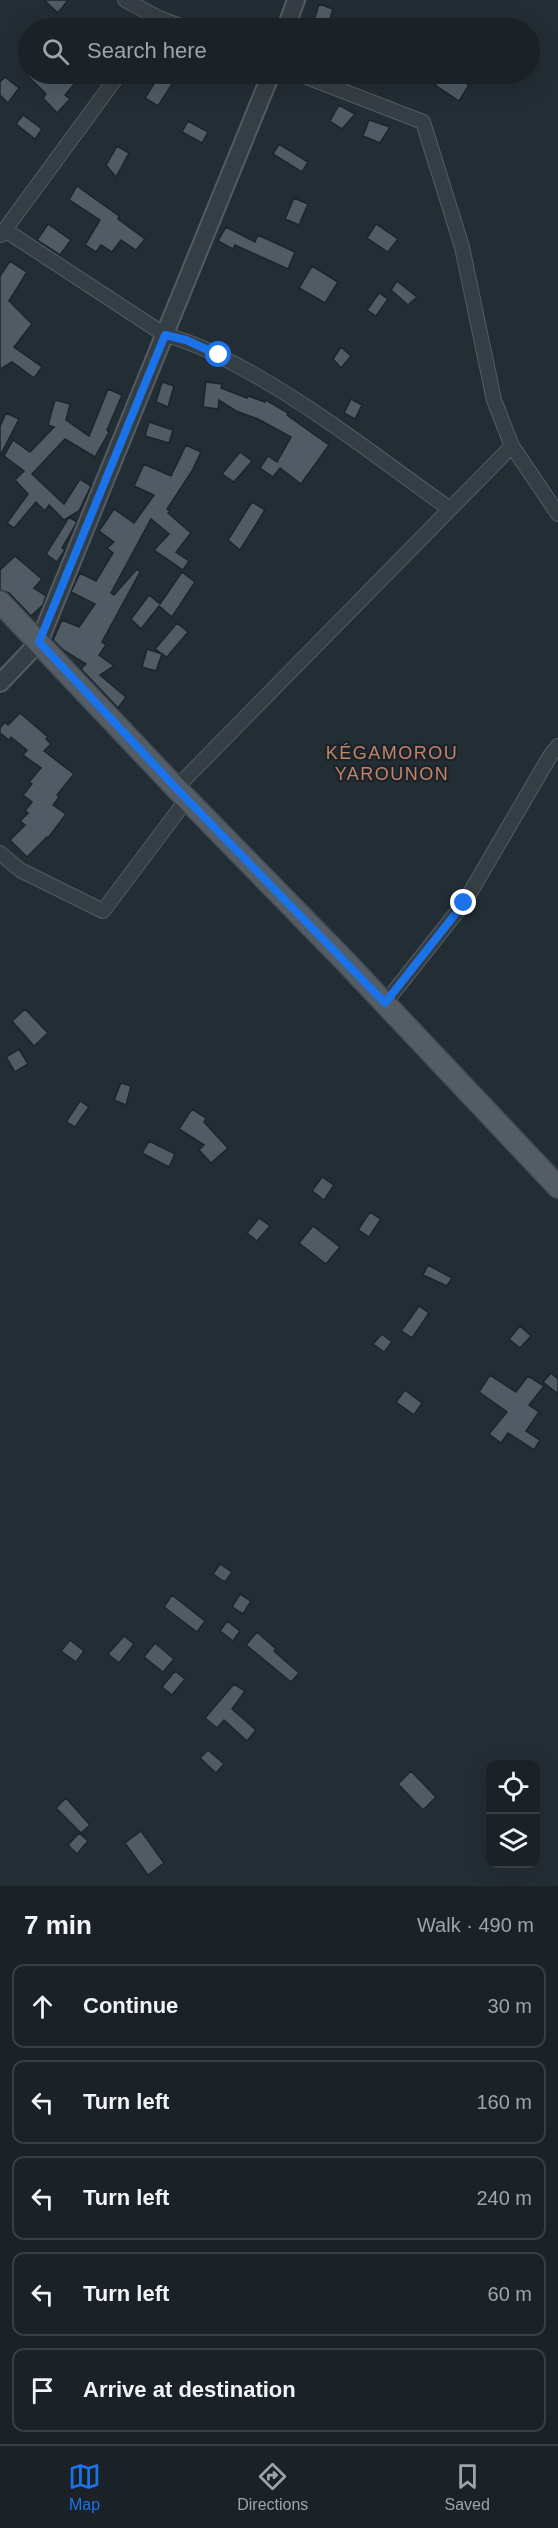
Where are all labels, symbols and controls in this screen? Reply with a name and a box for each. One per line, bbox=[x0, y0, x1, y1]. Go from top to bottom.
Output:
search box bbox=[18, 18, 540, 84]
icon: search bbox=[39, 35, 72, 68]
text: Search here bbox=[87, 38, 207, 63]
route start bbox=[205, 341, 231, 367]
district label: KÉGAMOROU YAROUNON bbox=[326, 743, 458, 784]
route end bbox=[450, 889, 476, 915]
map controls bbox=[486, 1760, 540, 1868]
button: locate bbox=[486, 1760, 540, 1814]
button: layers bbox=[486, 1814, 540, 1868]
text: 7 min bbox=[24, 1910, 92, 1940]
text: Walk · 490 m bbox=[417, 1914, 534, 1936]
icon: ahead bbox=[26, 1990, 59, 2023]
text: Continue bbox=[83, 1993, 178, 2018]
text: 30 m bbox=[488, 1995, 532, 2017]
icon: left bbox=[26, 2086, 59, 2119]
text: Turn left bbox=[83, 2089, 169, 2114]
text: 160 m bbox=[476, 2091, 532, 2113]
icon: left bbox=[26, 2182, 59, 2215]
text: Turn left bbox=[83, 2185, 169, 2210]
text: 240 m bbox=[476, 2187, 532, 2209]
icon: left bbox=[26, 2278, 59, 2311]
text: Turn left bbox=[83, 2281, 169, 2306]
text: 60 m bbox=[488, 2283, 532, 2305]
icon: arrive bbox=[26, 2374, 59, 2407]
text: Arrive at destination bbox=[83, 2377, 296, 2402]
tab: Map bbox=[68, 2460, 101, 2514]
tab: Directions bbox=[237, 2460, 308, 2514]
tab: Saved bbox=[445, 2460, 490, 2514]

